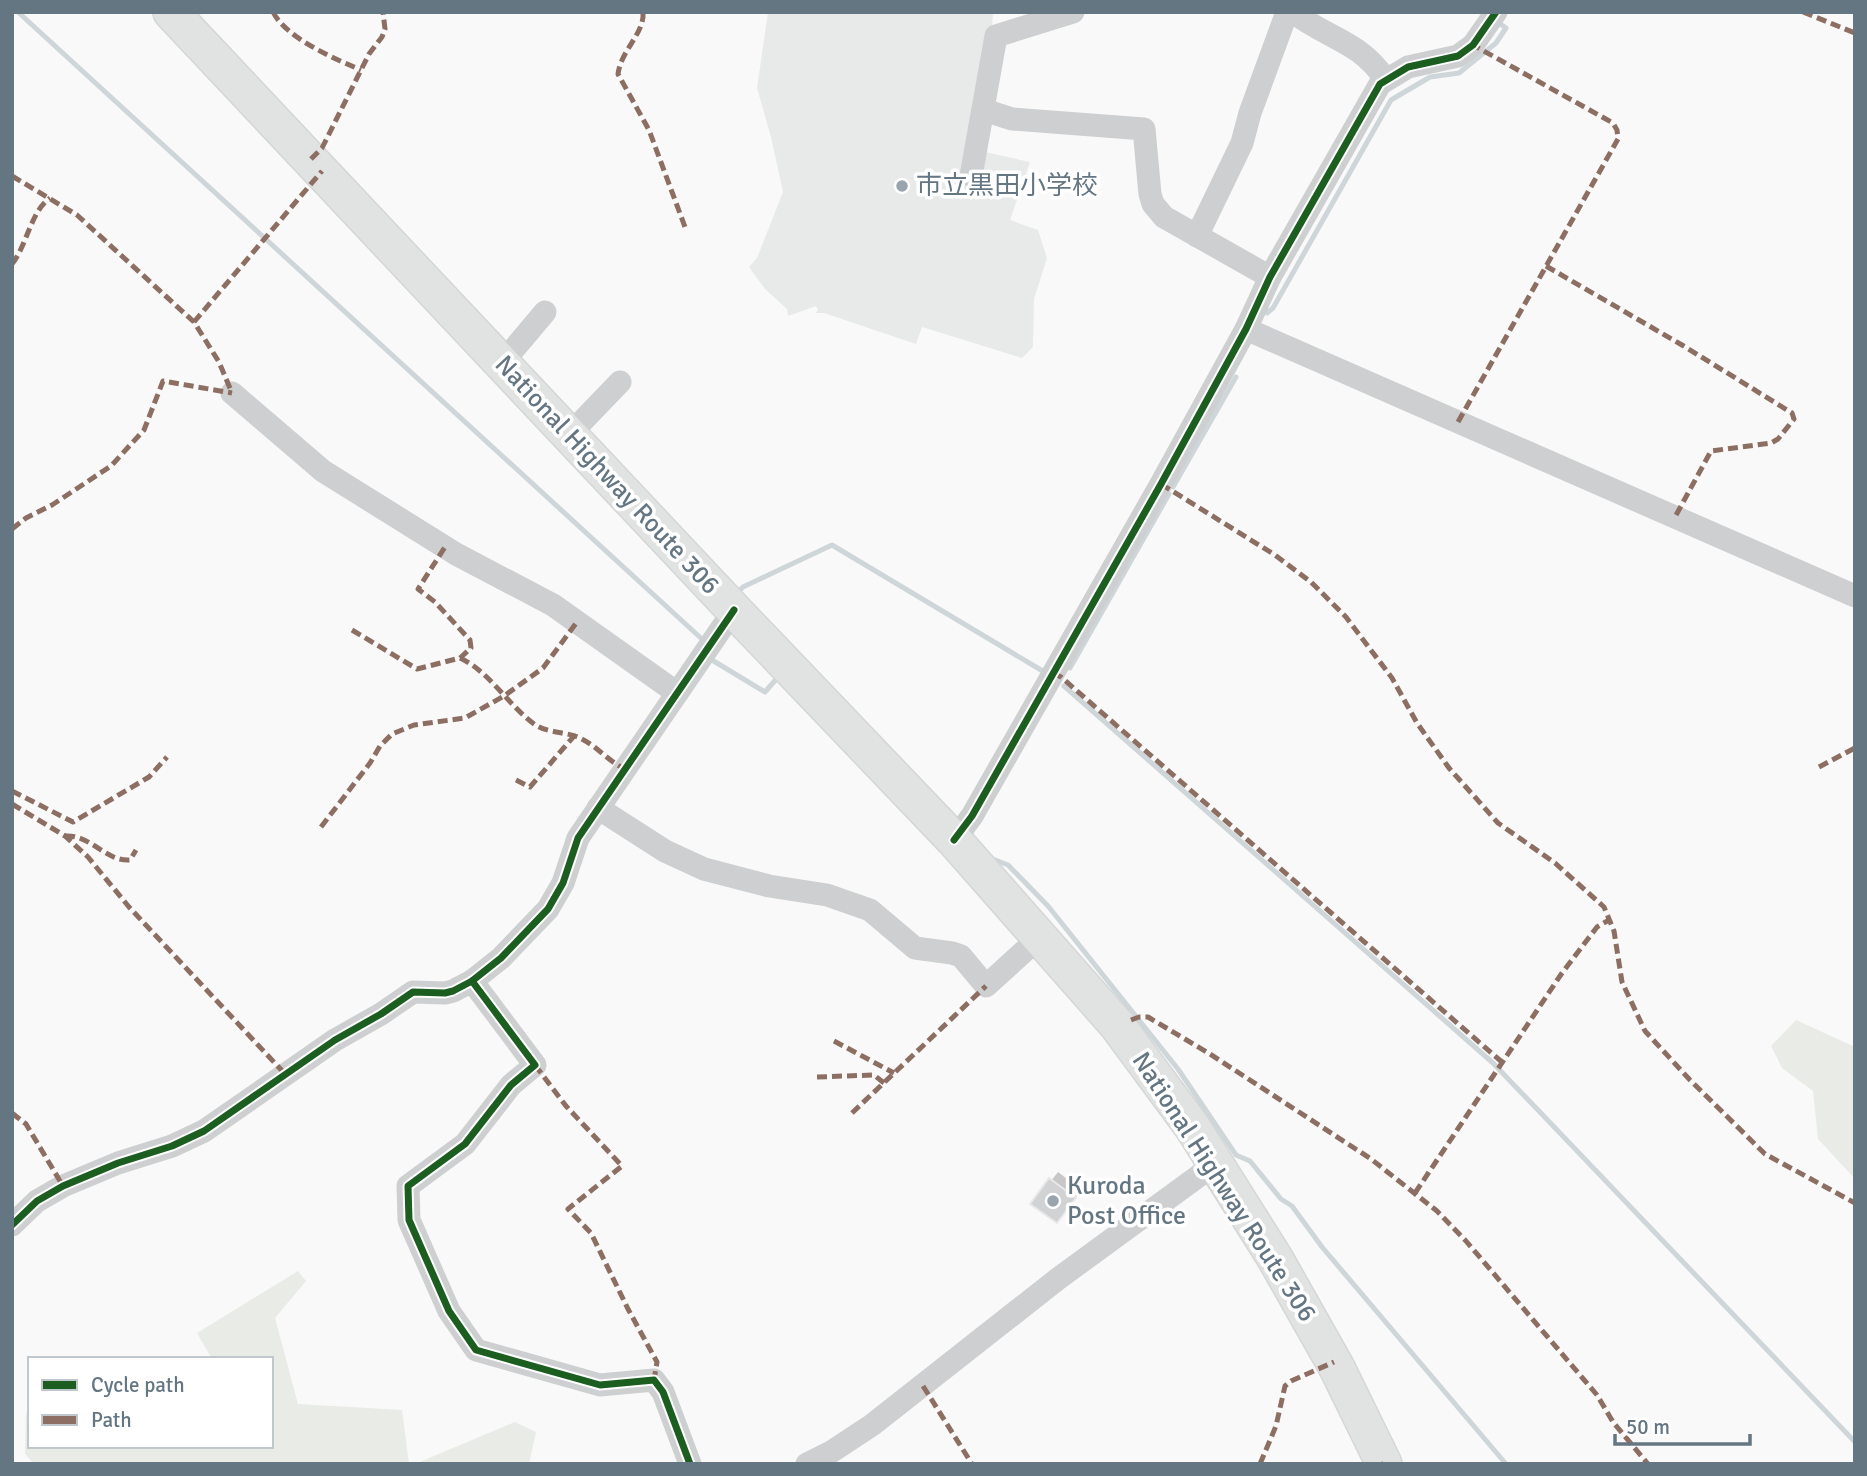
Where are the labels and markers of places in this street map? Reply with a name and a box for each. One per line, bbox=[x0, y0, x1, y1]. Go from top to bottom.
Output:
place label: 市立黒田小学校 bbox=[916, 170, 1098, 202]
marker: 市立黒田小学校 bbox=[894, 178, 910, 194]
place label: Kuroda Post Office bbox=[1067, 1170, 1186, 1232]
marker: Kuroda Post Office bbox=[1045, 1193, 1061, 1209]

